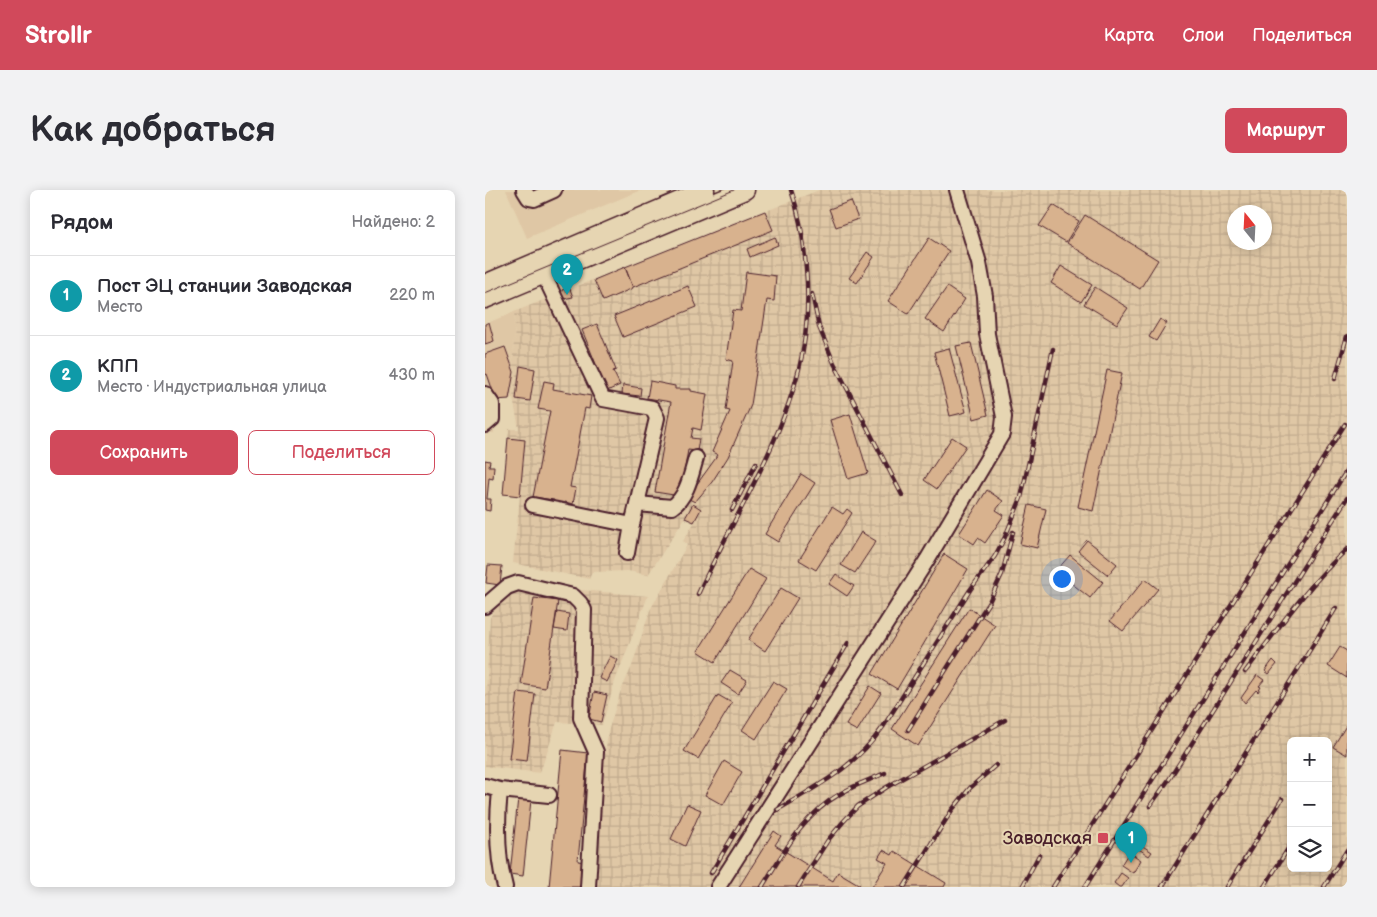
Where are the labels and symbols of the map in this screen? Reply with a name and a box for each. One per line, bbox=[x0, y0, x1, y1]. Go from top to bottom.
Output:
north arrow bbox=[1227, 205, 1272, 250]
pin: 2 bbox=[551, 254, 583, 295]
your location bbox=[1049, 566, 1075, 592]
pin: 1 bbox=[1115, 822, 1147, 863]
place label: Заводская bbox=[1003, 828, 1092, 849]
marker: Заводская bbox=[1096, 831, 1110, 845]

